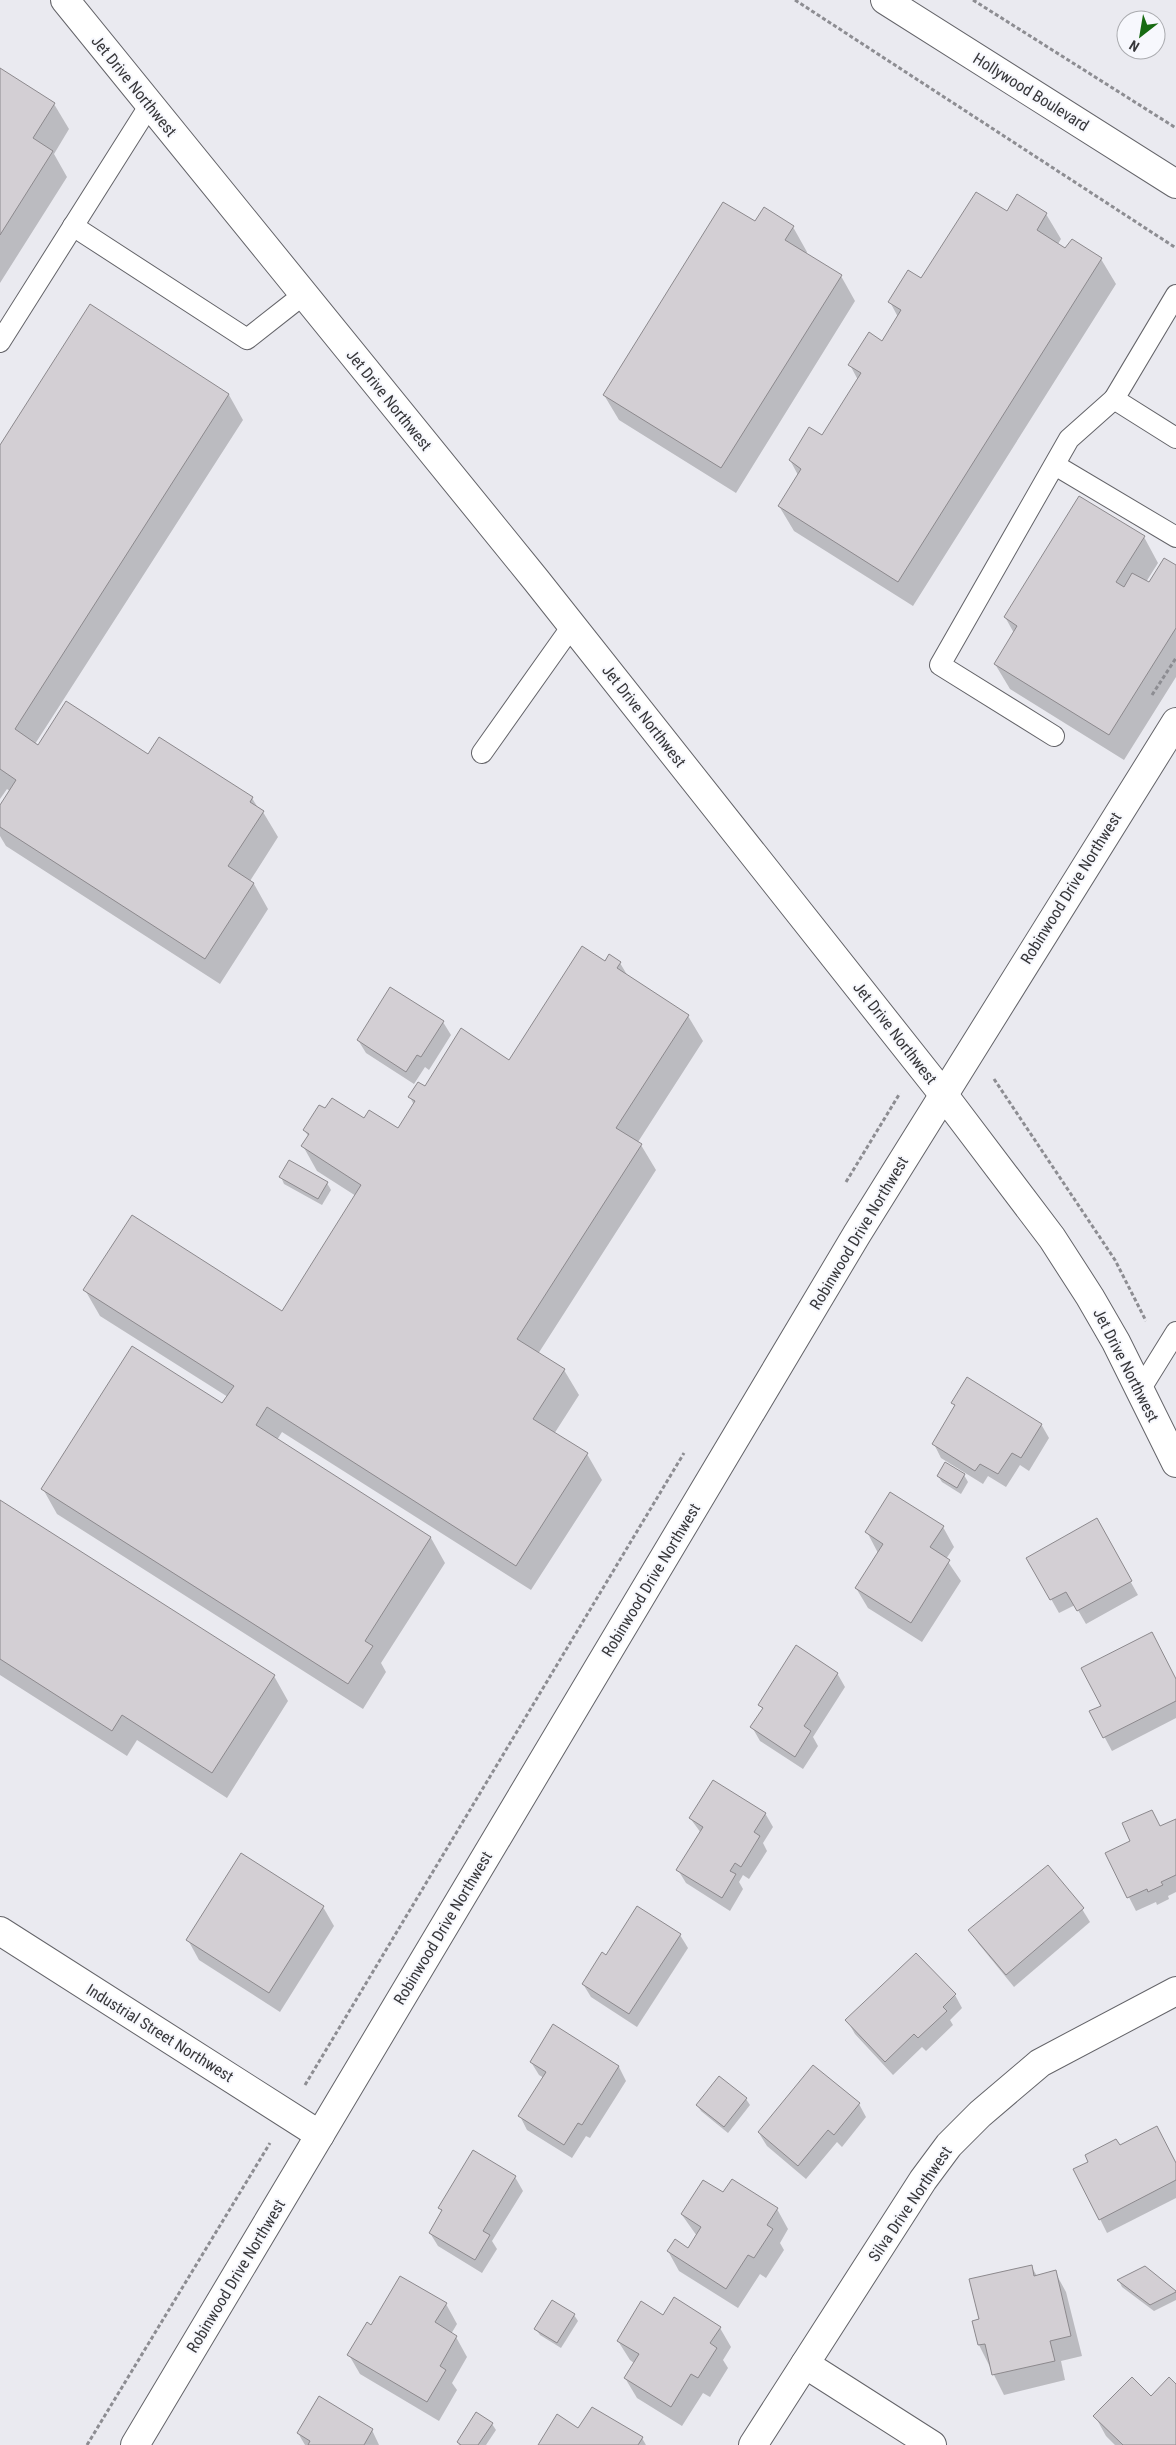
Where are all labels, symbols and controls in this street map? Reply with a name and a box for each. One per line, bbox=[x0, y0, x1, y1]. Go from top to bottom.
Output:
north arrow bbox=[1116, 10, 1166, 60]
street label: Jet Drive Northwest bbox=[87, 32, 181, 141]
text: N bbox=[1127, 37, 1142, 55]
street label: Hollywood Boulevard bbox=[970, 49, 1092, 135]
street label: Jet Drive Northwest bbox=[342, 346, 436, 455]
street label: Jet Drive Northwest bbox=[598, 661, 690, 771]
street label: Robinwood Drive Northwest bbox=[1017, 808, 1126, 967]
street label: Jet Drive Northwest bbox=[849, 978, 941, 1088]
street label: Robinwood Drive Northwest bbox=[806, 1153, 912, 1313]
street label: Jet Drive Northwest bbox=[1089, 1305, 1163, 1425]
street label: Robinwood Drive Northwest bbox=[598, 1500, 704, 1660]
street label: Robinwood Drive Northwest bbox=[390, 1848, 496, 2008]
street label: Industrial Street Northwest bbox=[83, 1980, 237, 2086]
street label: Silva Drive Northwest bbox=[864, 2143, 956, 2265]
street label: Robinwood Drive Northwest bbox=[183, 2196, 289, 2356]

